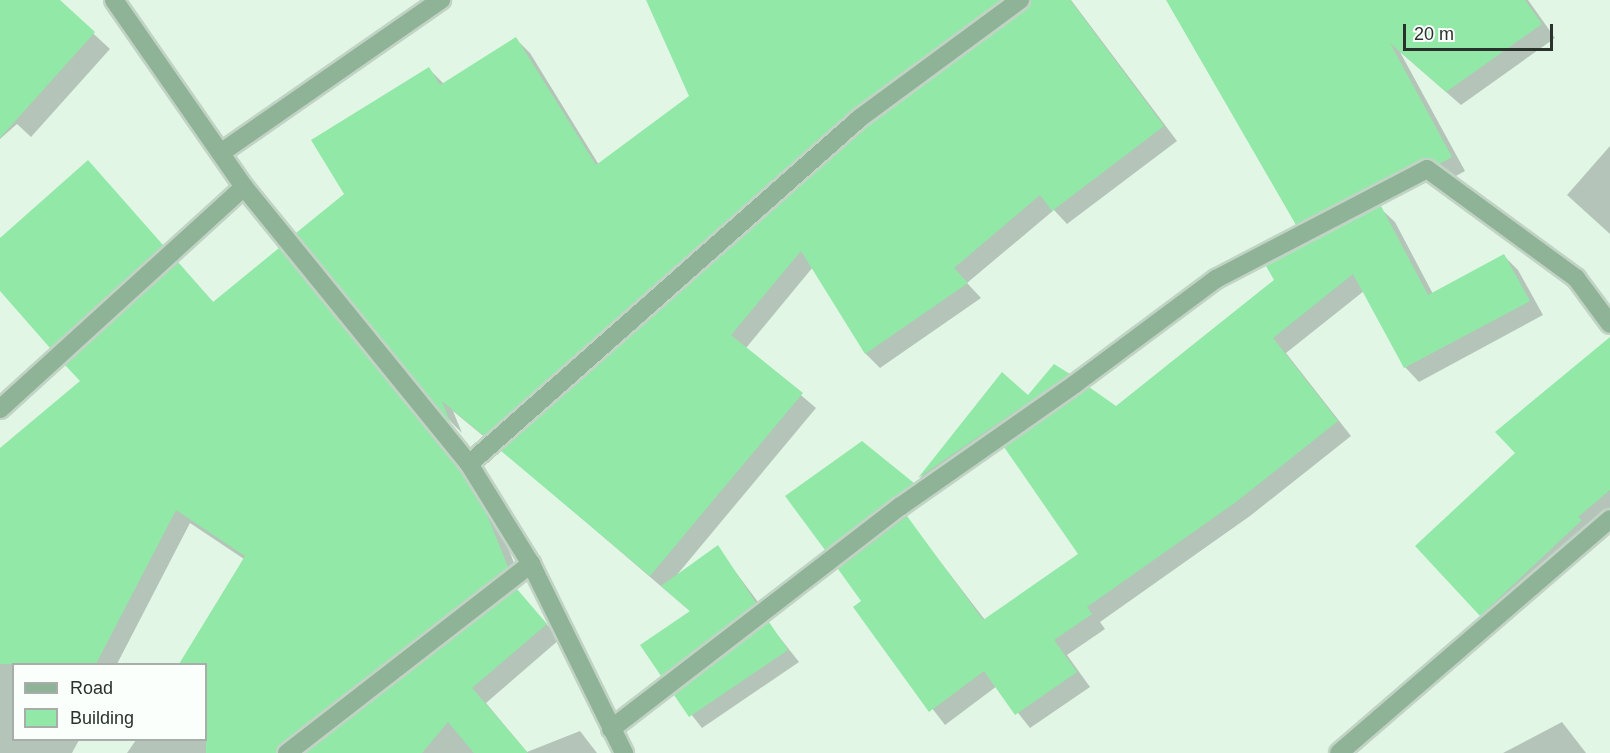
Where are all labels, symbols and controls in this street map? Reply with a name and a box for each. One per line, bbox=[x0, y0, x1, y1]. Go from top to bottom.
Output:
scale bar bbox=[1406, 12, 1556, 50]
text: 20 m bbox=[1414, 24, 1454, 44]
legend bbox=[12, 663, 207, 741]
text: Road bbox=[70, 678, 113, 698]
text: Building bbox=[70, 708, 134, 728]

